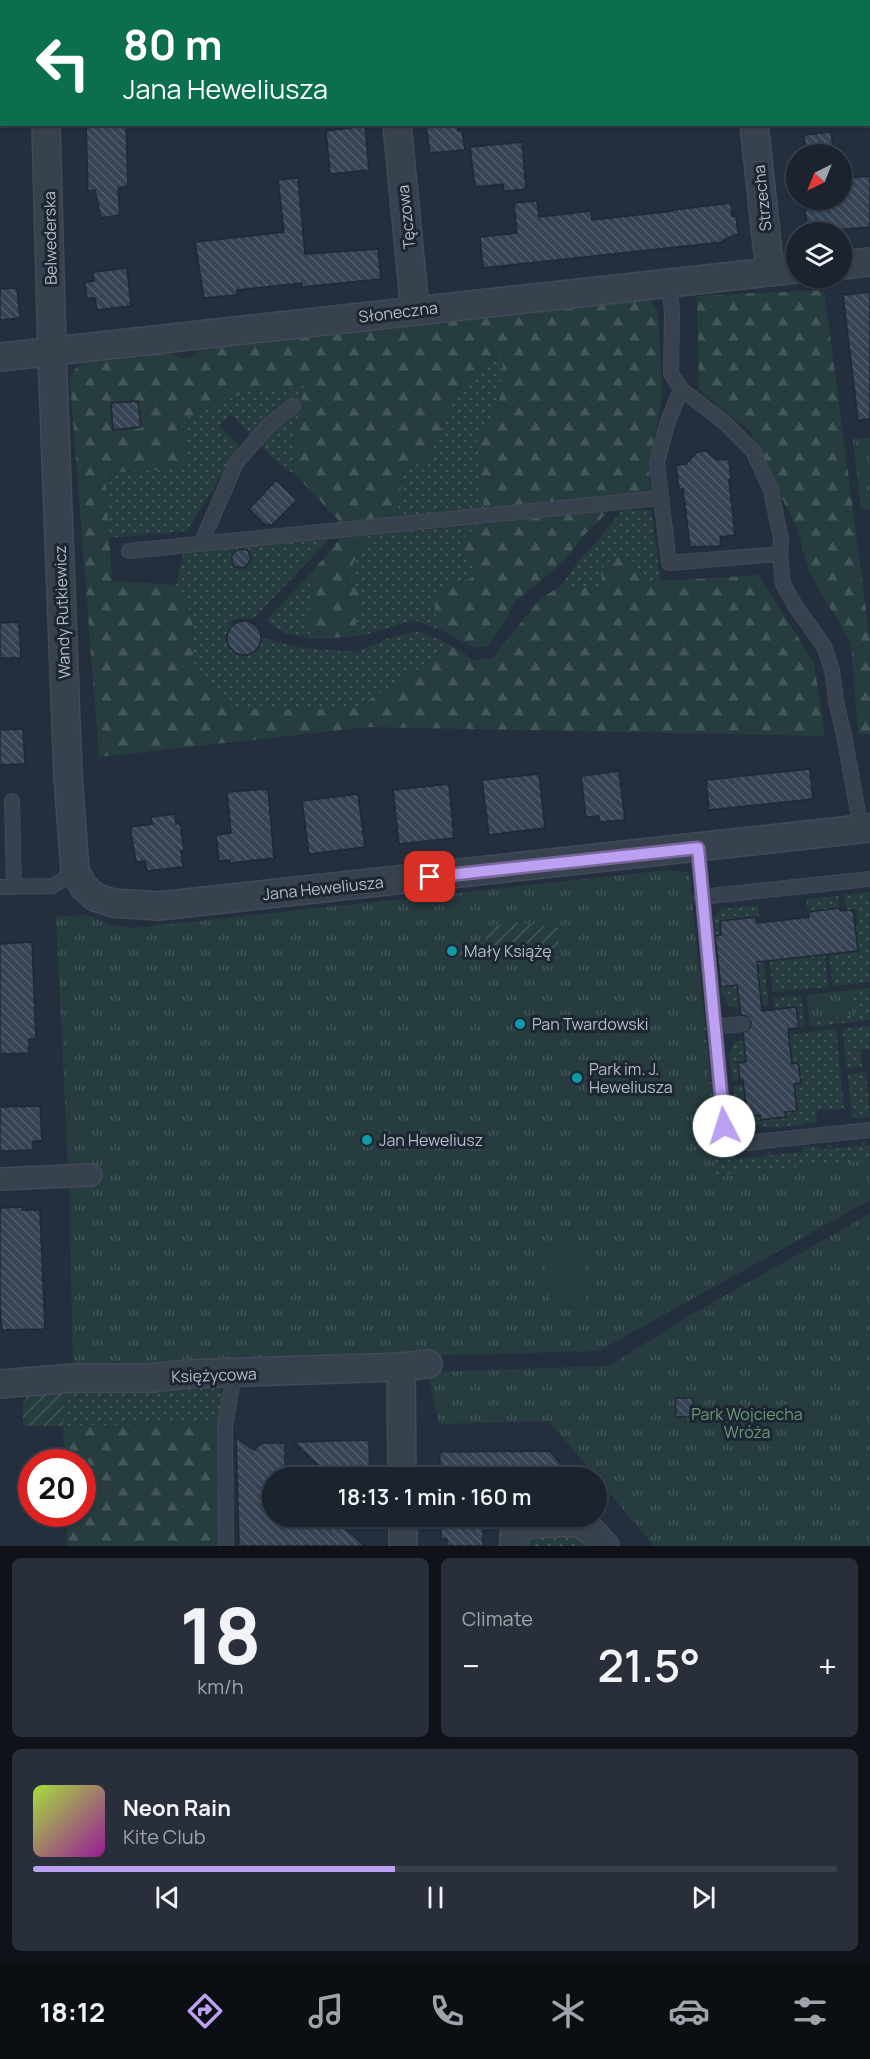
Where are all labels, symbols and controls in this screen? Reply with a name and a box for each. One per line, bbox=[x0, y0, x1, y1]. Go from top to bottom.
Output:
text: 80 m bbox=[123, 15, 223, 73]
icon: left bbox=[24, 24, 102, 102]
text: Jana Heweliusza bbox=[123, 70, 328, 107]
north arrow bbox=[786, 144, 852, 210]
map controls bbox=[786, 144, 852, 288]
street label: Strzecha bbox=[748, 164, 776, 232]
street label: Tęczowa bbox=[392, 184, 420, 250]
street label: Belwederska bbox=[38, 191, 62, 285]
button: layers bbox=[786, 222, 852, 288]
street label: Słoneczna bbox=[357, 296, 439, 328]
street label: Wandy Rutkiewicz bbox=[49, 545, 75, 679]
pin bbox=[404, 851, 455, 902]
icon: arrive bbox=[413, 860, 446, 893]
street label: Jana Heweliusza bbox=[261, 871, 385, 905]
place label: Mały Książę bbox=[464, 940, 552, 962]
marker: Mały Książę bbox=[445, 944, 459, 958]
place label: Pan Twardowski bbox=[532, 1013, 648, 1035]
marker: Pan Twardowski bbox=[513, 1017, 527, 1031]
place label: Park im. J. Heweliusza bbox=[589, 1058, 673, 1098]
marker: Park im. J. Heweliusza bbox=[570, 1071, 584, 1085]
position arrow bbox=[692, 1094, 756, 1158]
place label: Jan Heweliusz bbox=[379, 1129, 483, 1151]
marker: Jan Heweliusz bbox=[360, 1133, 374, 1147]
street label: Księżycowa bbox=[171, 1363, 257, 1387]
park label: Park Wojciecha Wróża bbox=[691, 1403, 803, 1443]
speed limit sign: 20 bbox=[18, 1449, 96, 1527]
text: 18:13 · 1 min · 160 m bbox=[338, 1482, 531, 1512]
text: 18 bbox=[180, 1581, 261, 1687]
text: Climate bbox=[462, 1605, 533, 1632]
text: 21.5° bbox=[597, 1634, 700, 1696]
text: − bbox=[462, 1643, 480, 1688]
text: + bbox=[818, 1643, 837, 1688]
text: km/h bbox=[197, 1673, 244, 1700]
text: Neon Rain bbox=[123, 1793, 231, 1823]
text: Kite Club bbox=[123, 1823, 206, 1850]
icon: previous bbox=[151, 1881, 184, 1914]
icon: pause bbox=[419, 1881, 452, 1914]
icon: next bbox=[687, 1881, 720, 1914]
icon: directions bbox=[184, 1990, 226, 2032]
icon: music bbox=[305, 1990, 347, 2032]
icon: phone bbox=[426, 1990, 468, 2032]
icon: climate bbox=[547, 1990, 589, 2032]
icon: car bbox=[668, 1990, 710, 2032]
icon: filters bbox=[789, 1990, 831, 2032]
text: 18:12 bbox=[39, 1993, 105, 2030]

